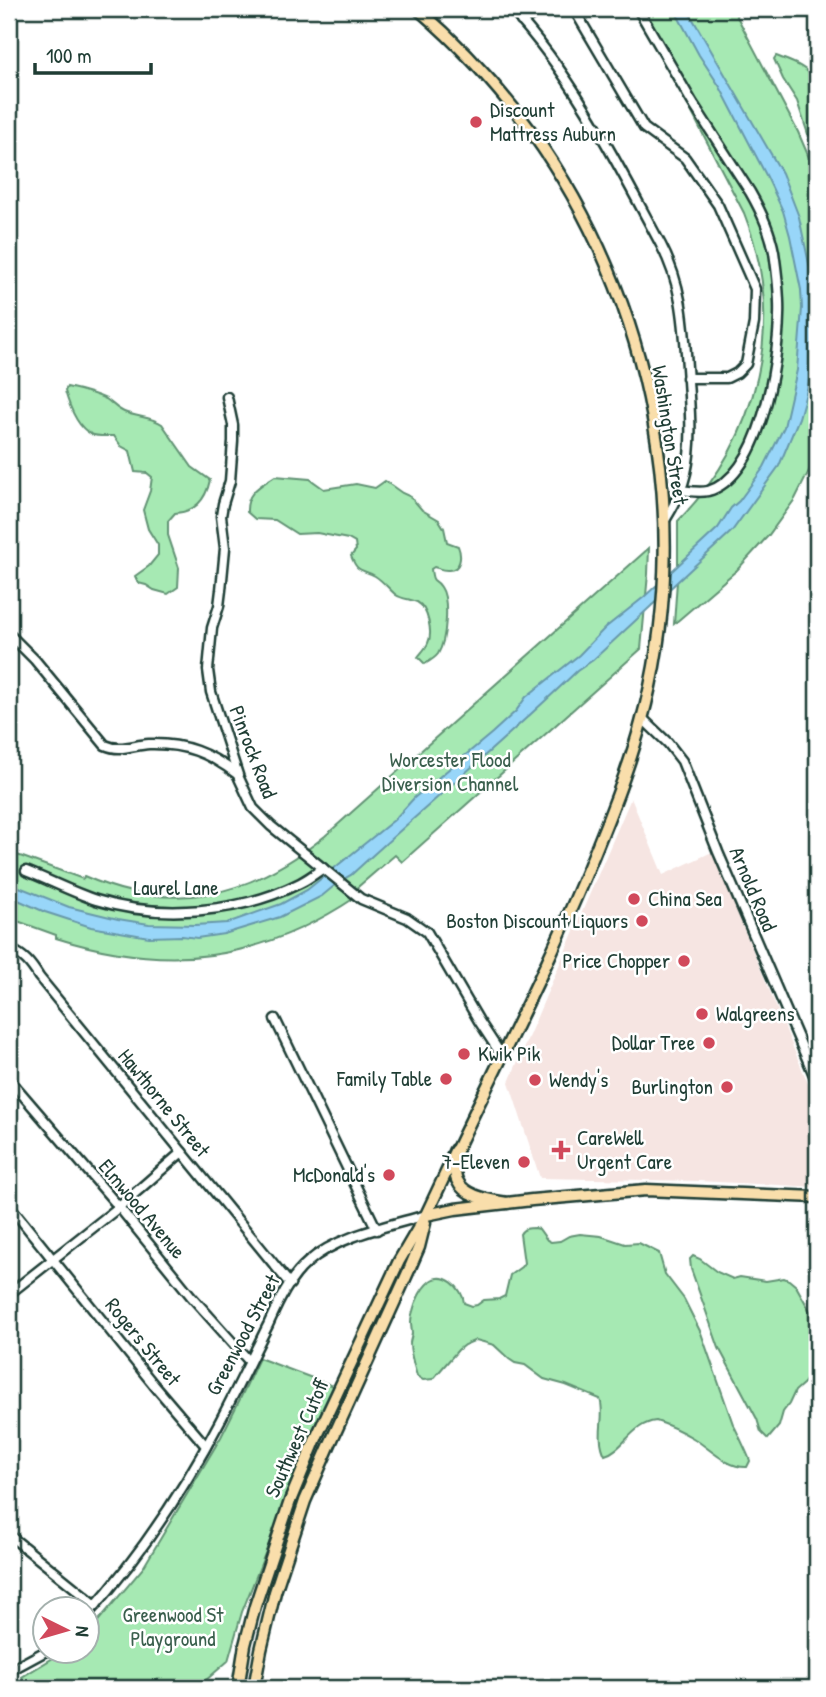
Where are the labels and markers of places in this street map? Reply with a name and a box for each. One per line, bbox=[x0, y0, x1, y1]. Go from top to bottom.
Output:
place label: Discount Mattress Auburn bbox=[490, 95, 616, 148]
marker: Discount Mattress Auburn bbox=[468, 114, 484, 130]
place label: China Sea bbox=[648, 884, 722, 913]
marker: China Sea bbox=[626, 891, 642, 907]
place label: Boston Discount Liquors bbox=[446, 906, 628, 935]
marker: Boston Discount Liquors bbox=[634, 913, 650, 929]
place label: Price Chopper bbox=[563, 946, 670, 975]
marker: Price Chopper bbox=[676, 953, 692, 969]
place label: Walgreens bbox=[716, 999, 794, 1028]
marker: Walgreens bbox=[694, 1006, 710, 1022]
place label: Dollar Tree bbox=[612, 1028, 695, 1057]
marker: Dollar Tree bbox=[701, 1035, 717, 1051]
place label: Kwik Pik bbox=[478, 1039, 541, 1068]
marker: Kwik Pik bbox=[456, 1046, 472, 1062]
place label: Family Table bbox=[336, 1064, 432, 1093]
place label: Wendy's bbox=[549, 1065, 608, 1094]
marker: Family Table bbox=[438, 1071, 454, 1087]
marker: Wendy's bbox=[527, 1072, 543, 1088]
place label: Burlington bbox=[632, 1072, 713, 1101]
marker: Burlington bbox=[719, 1079, 735, 1095]
place label: CareWell Urgent Care bbox=[577, 1123, 672, 1176]
marker: CareWell Urgent Care bbox=[551, 1140, 571, 1160]
place label: 7-Eleven bbox=[442, 1147, 510, 1176]
marker: 7-Eleven bbox=[516, 1154, 532, 1170]
place label: McDonald's bbox=[293, 1160, 375, 1189]
marker: McDonald's bbox=[381, 1167, 397, 1183]

